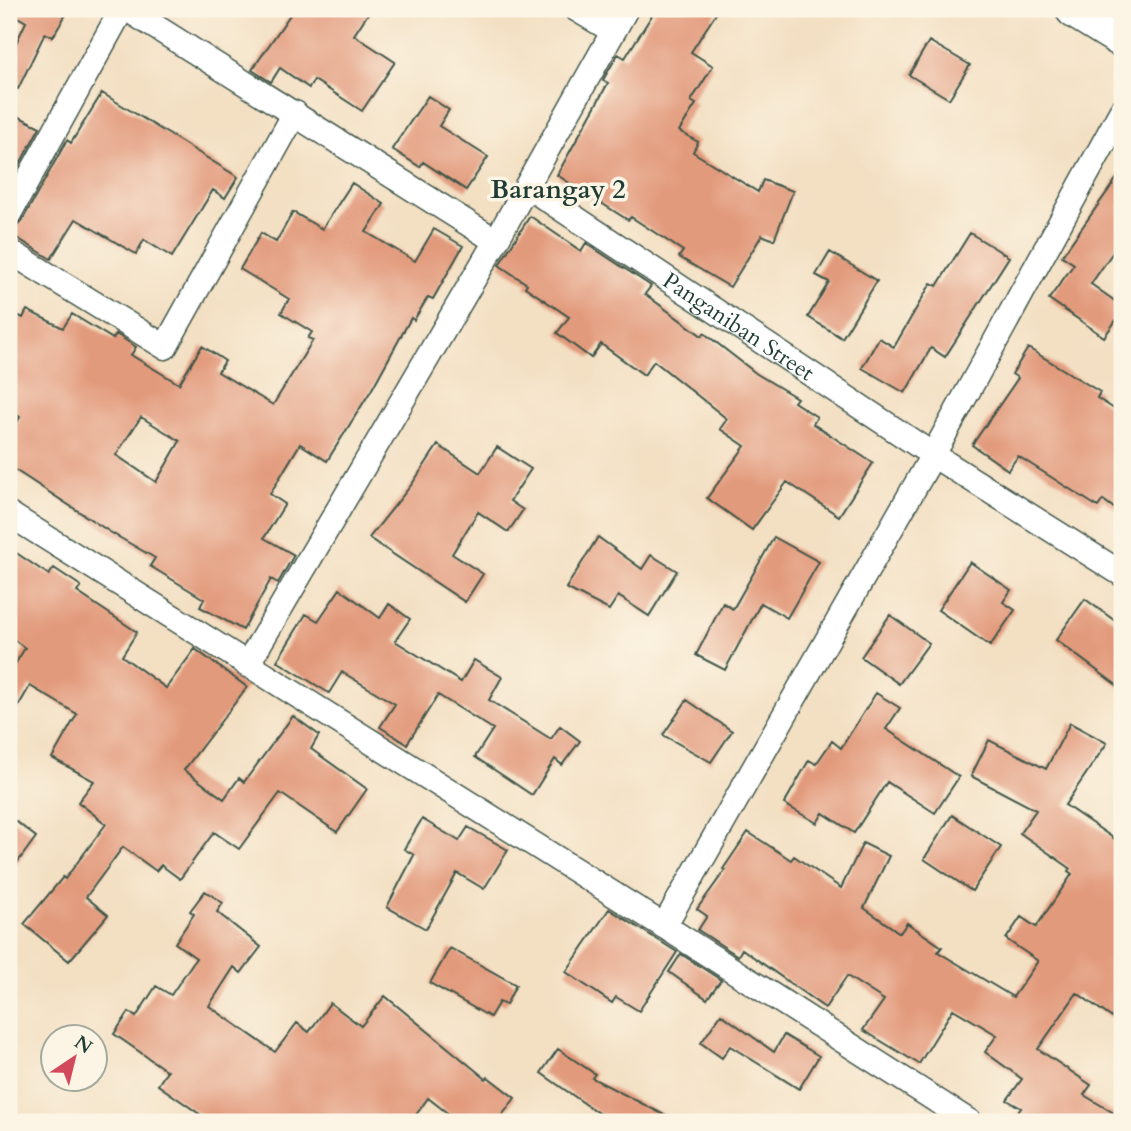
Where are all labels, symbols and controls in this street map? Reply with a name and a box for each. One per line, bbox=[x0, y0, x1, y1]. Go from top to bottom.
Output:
district label: Barangay 2 bbox=[490, 172, 626, 207]
street label: Panganiban Street bbox=[657, 265, 821, 388]
north arrow bbox=[38, 1023, 108, 1092]
text: N bbox=[69, 1030, 98, 1061]

